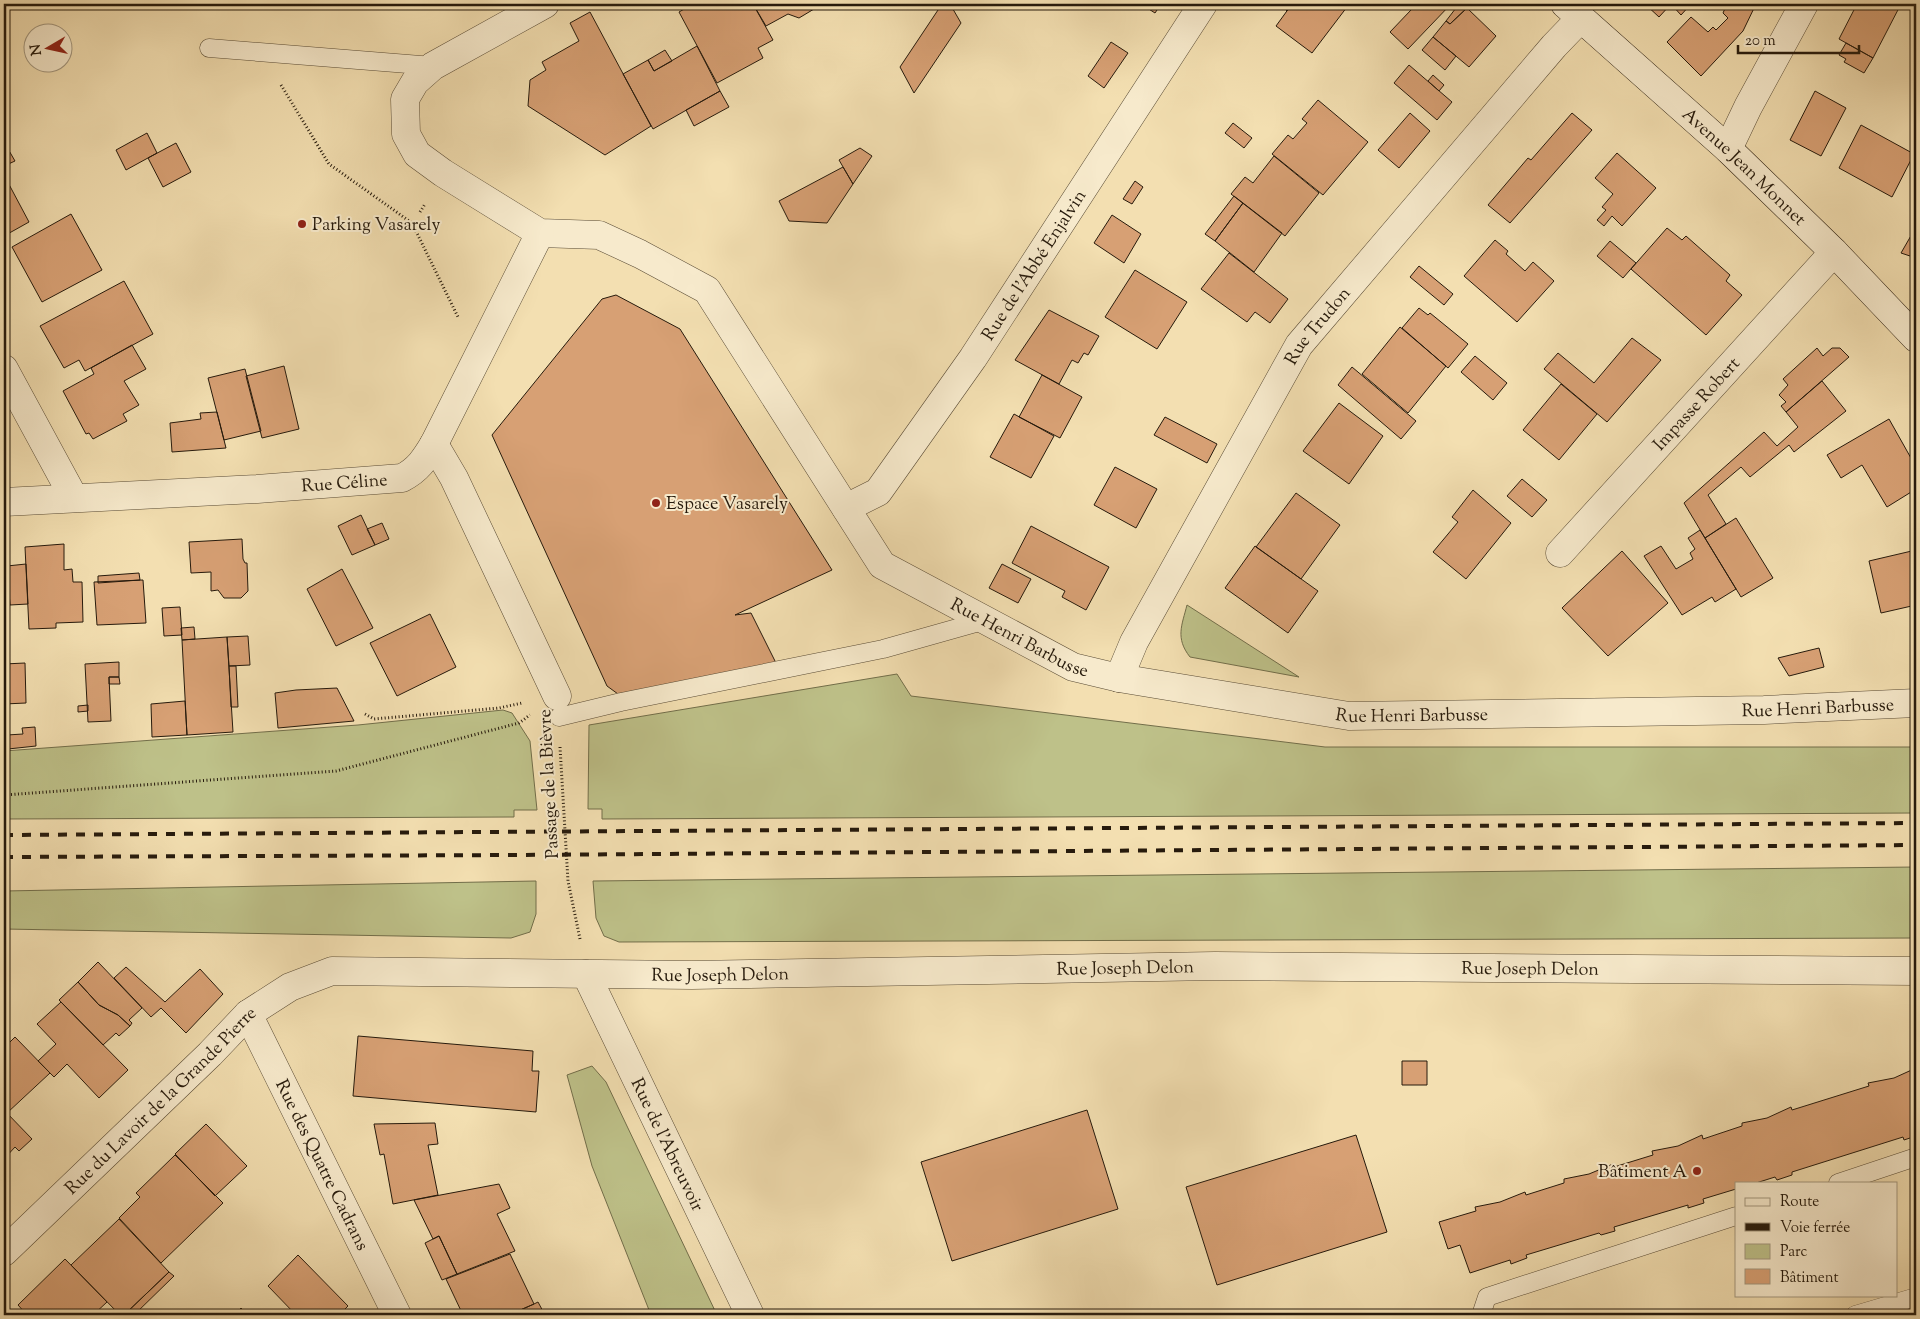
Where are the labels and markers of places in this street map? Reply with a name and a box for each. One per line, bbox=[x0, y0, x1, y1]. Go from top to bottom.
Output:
place label: Parking Vasarely bbox=[312, 213, 440, 239]
marker: Parking Vasarely bbox=[296, 218, 308, 230]
place label: Espace Vasarely bbox=[666, 492, 788, 518]
marker: Espace Vasarely bbox=[650, 497, 662, 509]
place label: Bâtiment A bbox=[1598, 1160, 1687, 1186]
marker: Bâtiment A bbox=[1691, 1165, 1703, 1177]

